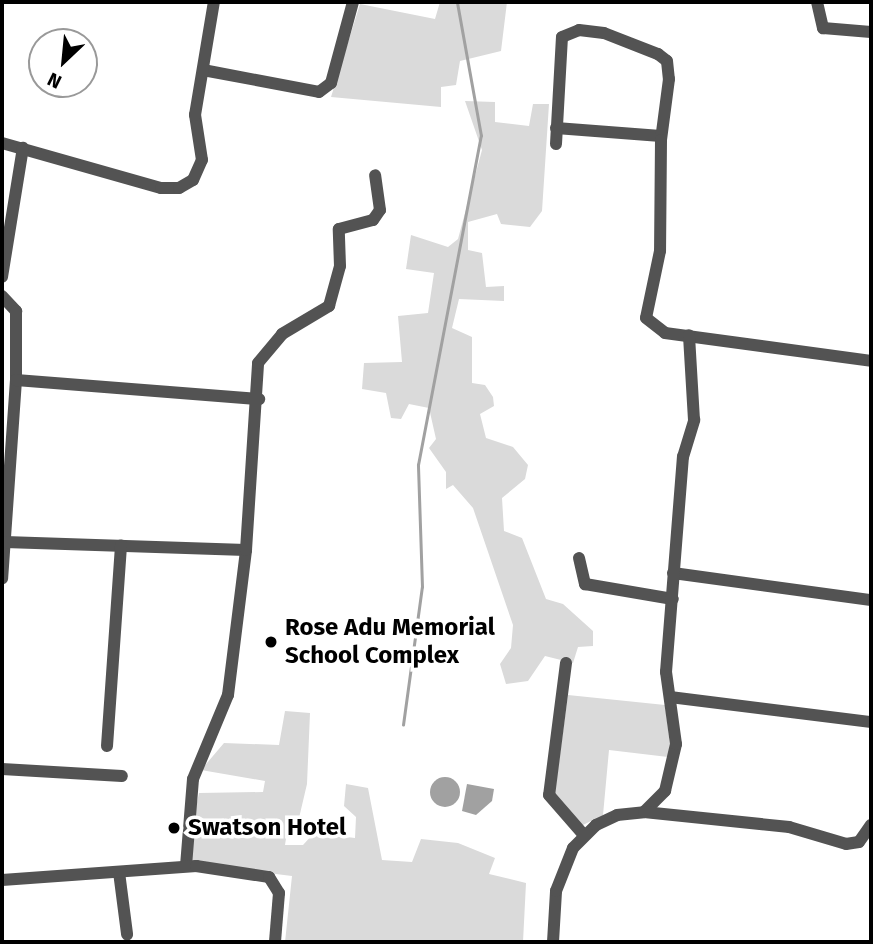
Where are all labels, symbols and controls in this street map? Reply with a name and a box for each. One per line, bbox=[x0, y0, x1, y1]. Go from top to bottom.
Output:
north arrow bbox=[28, 28, 98, 98]
text: N bbox=[44, 67, 65, 94]
place label: Rose Adu Memorial School Complex bbox=[285, 614, 495, 670]
marker: Rose Adu Memorial School Complex bbox=[263, 634, 279, 650]
place label: Swatson Hotel bbox=[188, 814, 346, 842]
marker: Swatson Hotel bbox=[166, 820, 182, 836]

